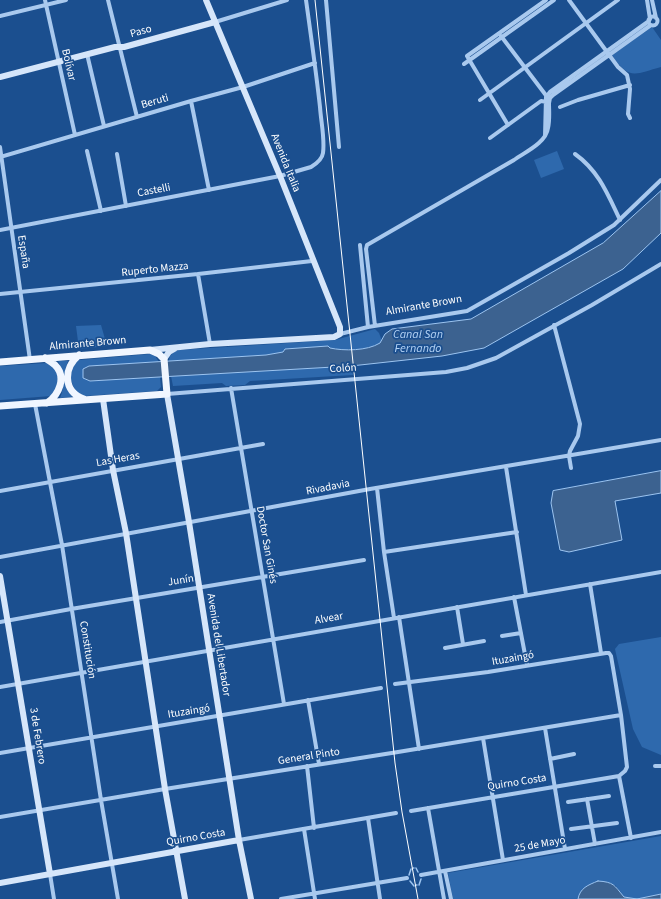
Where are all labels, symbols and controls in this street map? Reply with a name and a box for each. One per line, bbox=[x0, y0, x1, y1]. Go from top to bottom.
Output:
street label: Paso bbox=[129, 23, 153, 41]
street label: Bolívar bbox=[58, 48, 78, 82]
street label: Beruti bbox=[140, 92, 170, 112]
street label: Avenida Italia bbox=[267, 132, 303, 194]
street label: Castelli bbox=[136, 181, 172, 201]
street label: España bbox=[14, 234, 32, 270]
street label: Ruperto Mazza bbox=[121, 260, 189, 280]
street label: Almirante Brown bbox=[385, 293, 463, 319]
water label: Canal San Fernando bbox=[393, 328, 443, 356]
street label: Almirante Brown bbox=[49, 334, 127, 354]
street label: Colón bbox=[329, 361, 357, 377]
street label: Las Heras bbox=[95, 450, 141, 470]
street label: Rivadavia bbox=[305, 477, 351, 499]
street label: Doctor San Ginés bbox=[253, 505, 279, 585]
street label: Junín bbox=[167, 572, 195, 590]
street label: Avenida del Libertador bbox=[203, 593, 233, 697]
street label: Alvear bbox=[314, 610, 344, 628]
street label: Constitución bbox=[76, 620, 98, 680]
street label: Ituzaingó bbox=[491, 649, 535, 669]
street label: Ituzaingó bbox=[167, 702, 211, 722]
street label: 3 de Febrero bbox=[26, 707, 48, 765]
street label: General Pinto bbox=[277, 746, 341, 768]
street label: Quirno Costa bbox=[487, 772, 547, 794]
street label: Quirno Costa bbox=[165, 826, 227, 850]
street label: 25 de Mayo bbox=[513, 834, 567, 856]

